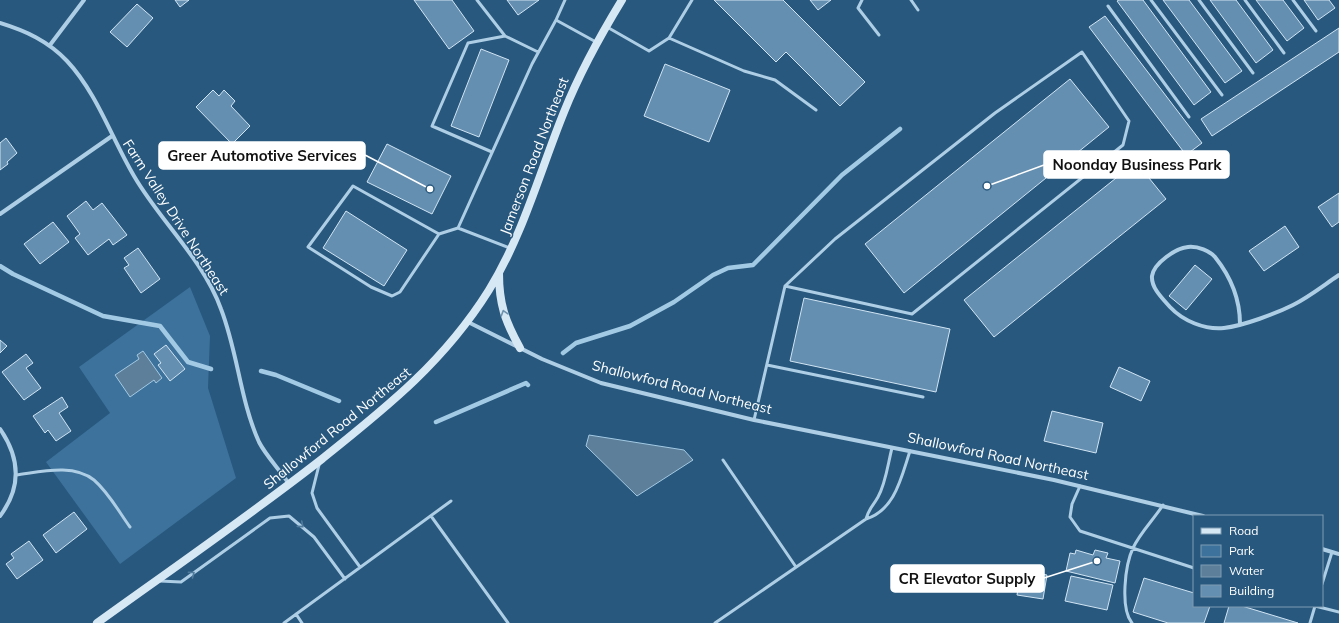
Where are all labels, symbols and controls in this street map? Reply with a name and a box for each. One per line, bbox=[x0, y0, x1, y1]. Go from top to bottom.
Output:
street label: Jamerson Road Northeast bbox=[496, 74, 572, 237]
street label: Farm Valley Drive Northeast bbox=[119, 136, 233, 298]
callout: Greer Automotive Services bbox=[159, 142, 365, 169]
text: Greer Automotive Services bbox=[167, 146, 357, 165]
callout: Noonday Business Park bbox=[1044, 151, 1229, 178]
text: Noonday Business Park bbox=[1052, 155, 1222, 174]
one-way arrow bbox=[500, 309, 509, 316]
street label: Shallowford Road Northeast bbox=[590, 356, 774, 418]
street label: Shallowford Road Northeast bbox=[260, 363, 414, 493]
street label: Shallowford Road Northeast bbox=[906, 428, 1090, 484]
legend bbox=[1193, 515, 1323, 607]
one-way arrow bbox=[296, 521, 303, 528]
text: Road bbox=[1229, 523, 1258, 538]
text: Park bbox=[1229, 543, 1255, 558]
text: Water bbox=[1229, 563, 1265, 578]
callout: CR Elevator Supply bbox=[891, 565, 1044, 592]
text: CR Elevator Supply bbox=[899, 569, 1036, 588]
one-way arrow bbox=[188, 571, 195, 579]
text: Building bbox=[1229, 583, 1274, 598]

